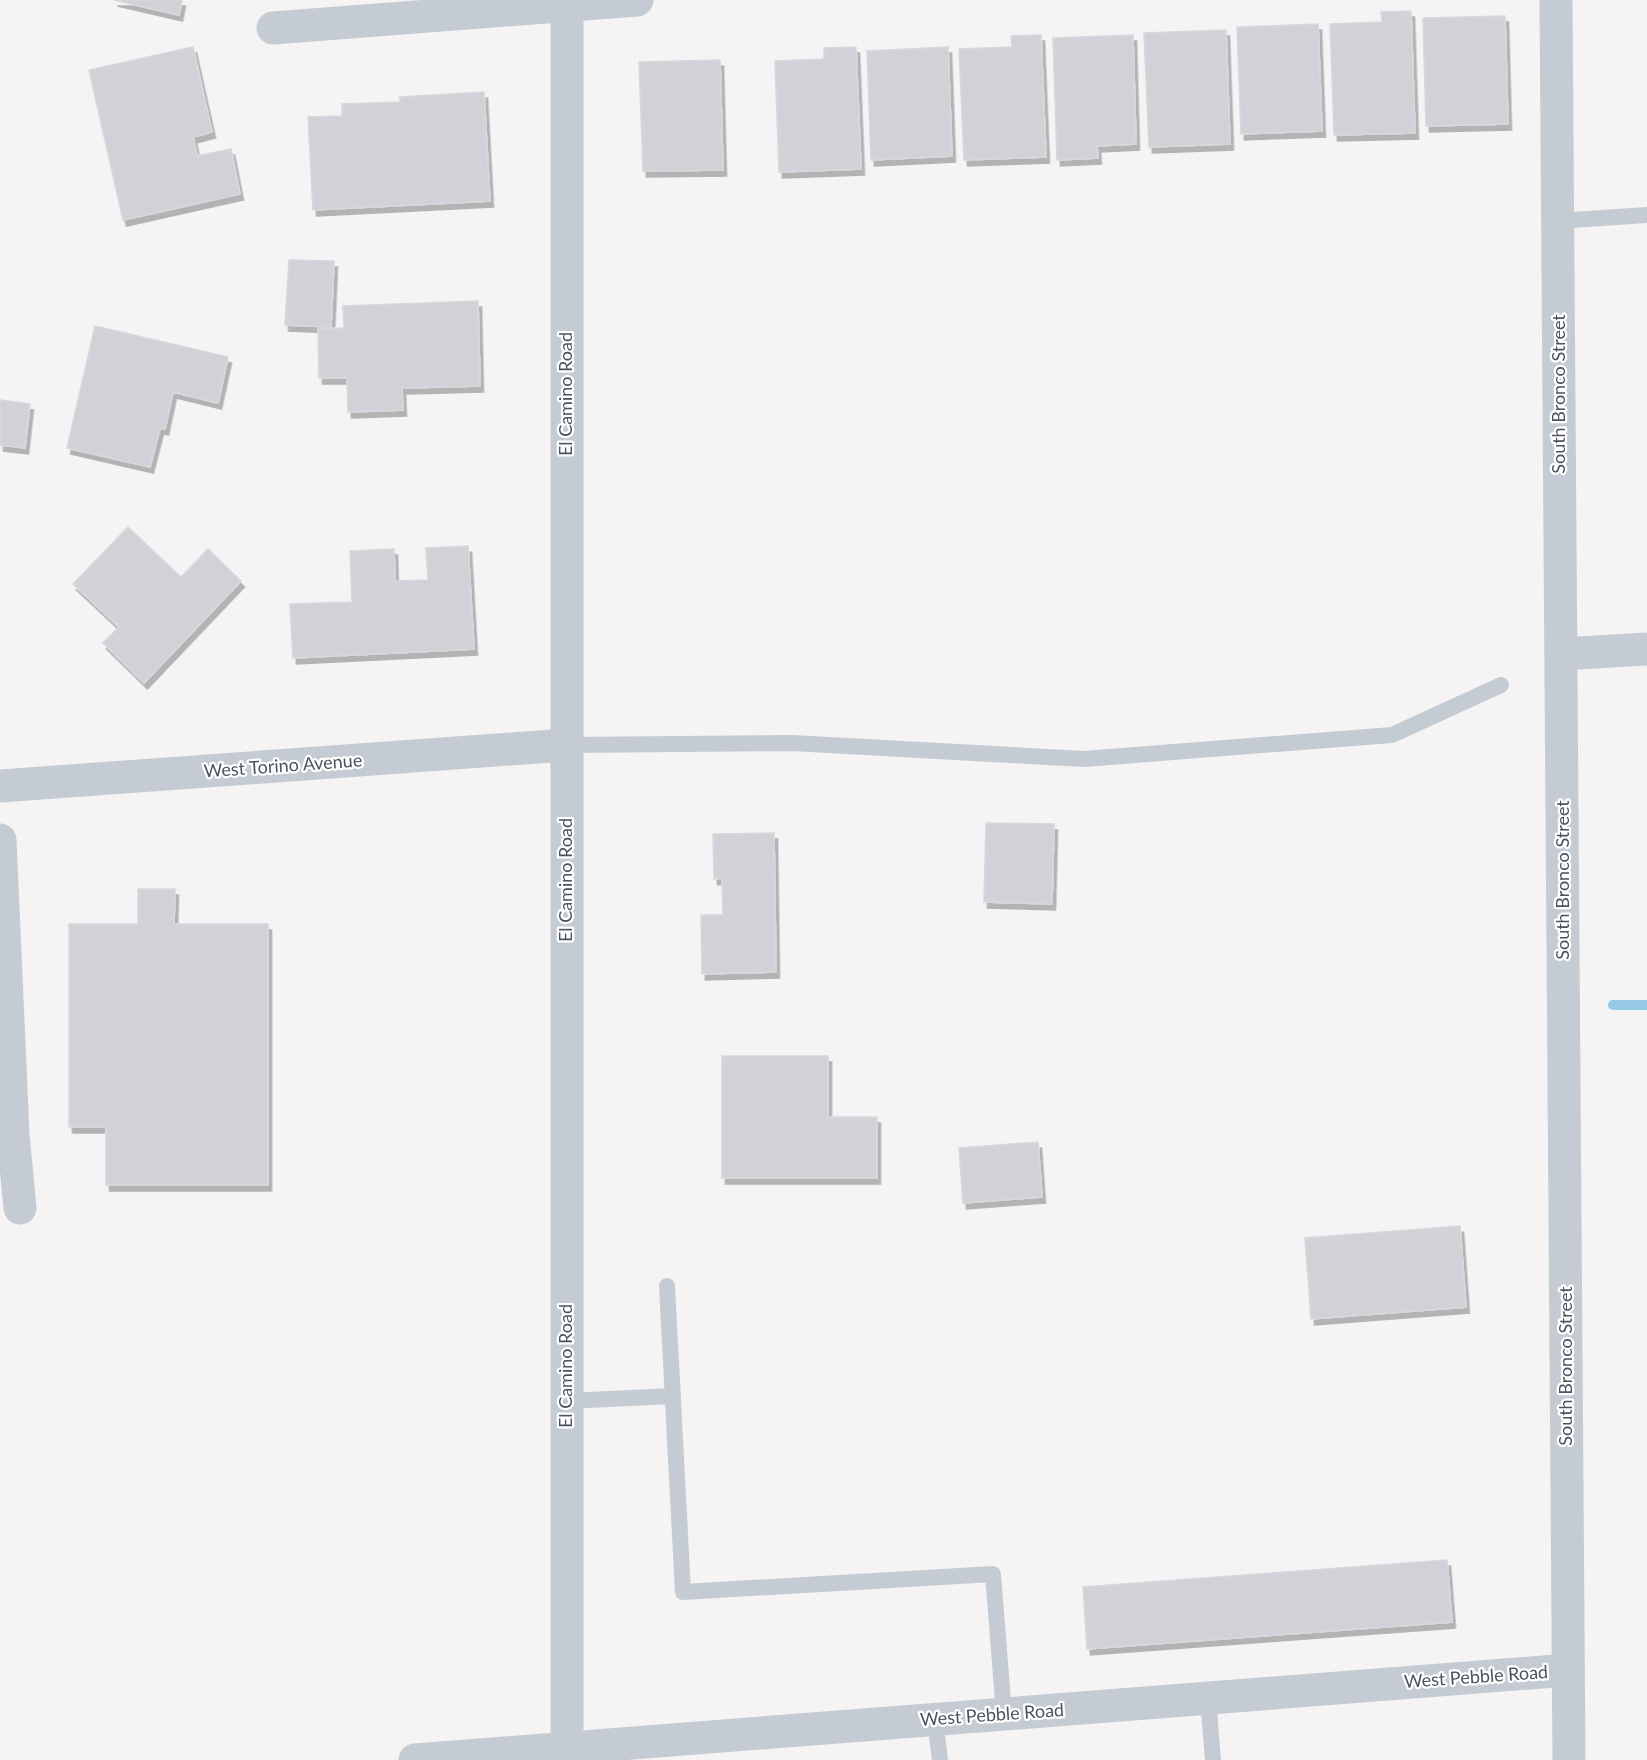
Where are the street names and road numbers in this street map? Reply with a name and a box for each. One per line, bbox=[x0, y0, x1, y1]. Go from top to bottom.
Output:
street label: South Bronco Street bbox=[1547, 314, 1569, 474]
street label: El Camino Road bbox=[554, 332, 576, 456]
street label: West Torino Avenue bbox=[203, 748, 363, 782]
street label: South Bronco Street bbox=[1551, 800, 1573, 960]
street label: El Camino Road bbox=[554, 818, 576, 942]
street label: South Bronco Street bbox=[1554, 1286, 1576, 1446]
street label: El Camino Road bbox=[554, 1304, 576, 1428]
street label: West Pebble Road bbox=[1403, 1660, 1549, 1692]
street label: West Pebble Road bbox=[919, 1698, 1065, 1730]

